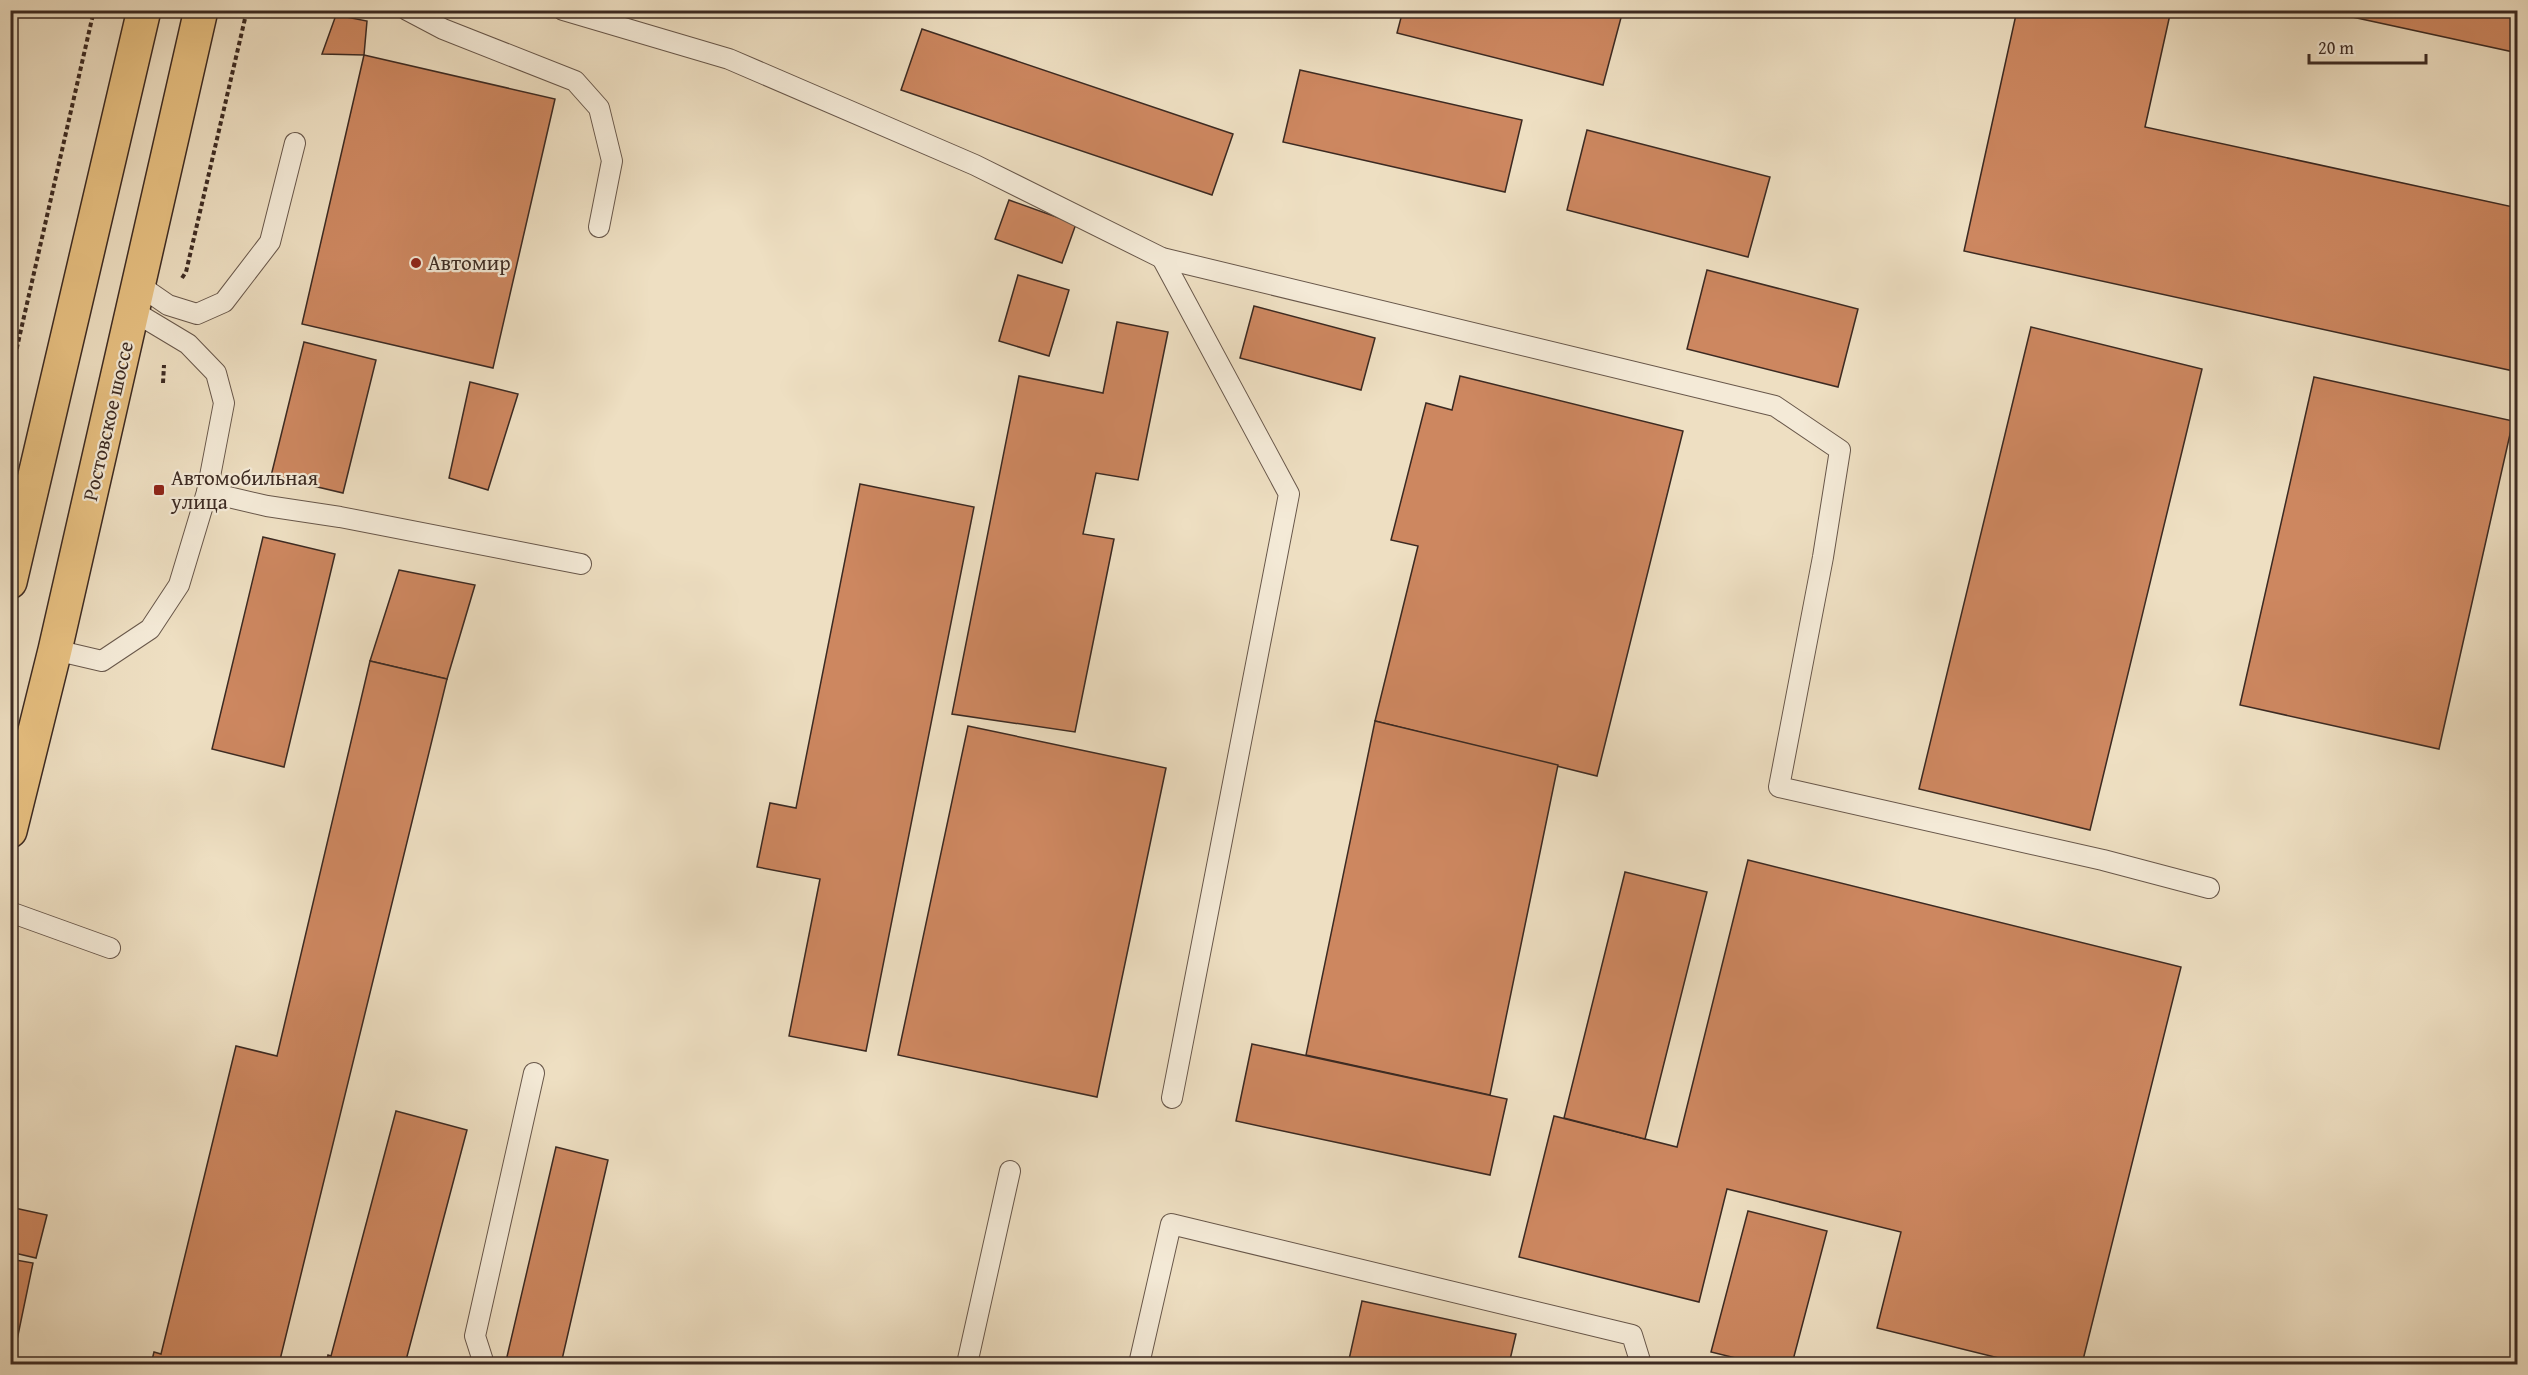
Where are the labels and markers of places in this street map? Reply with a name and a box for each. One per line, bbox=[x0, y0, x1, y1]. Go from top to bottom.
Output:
place label: Автомир bbox=[428, 247, 511, 278]
marker: Автомир bbox=[409, 256, 423, 270]
place label: Автомобильная улица bbox=[170, 462, 318, 517]
marker: Автомобильная улица bbox=[152, 483, 166, 497]

